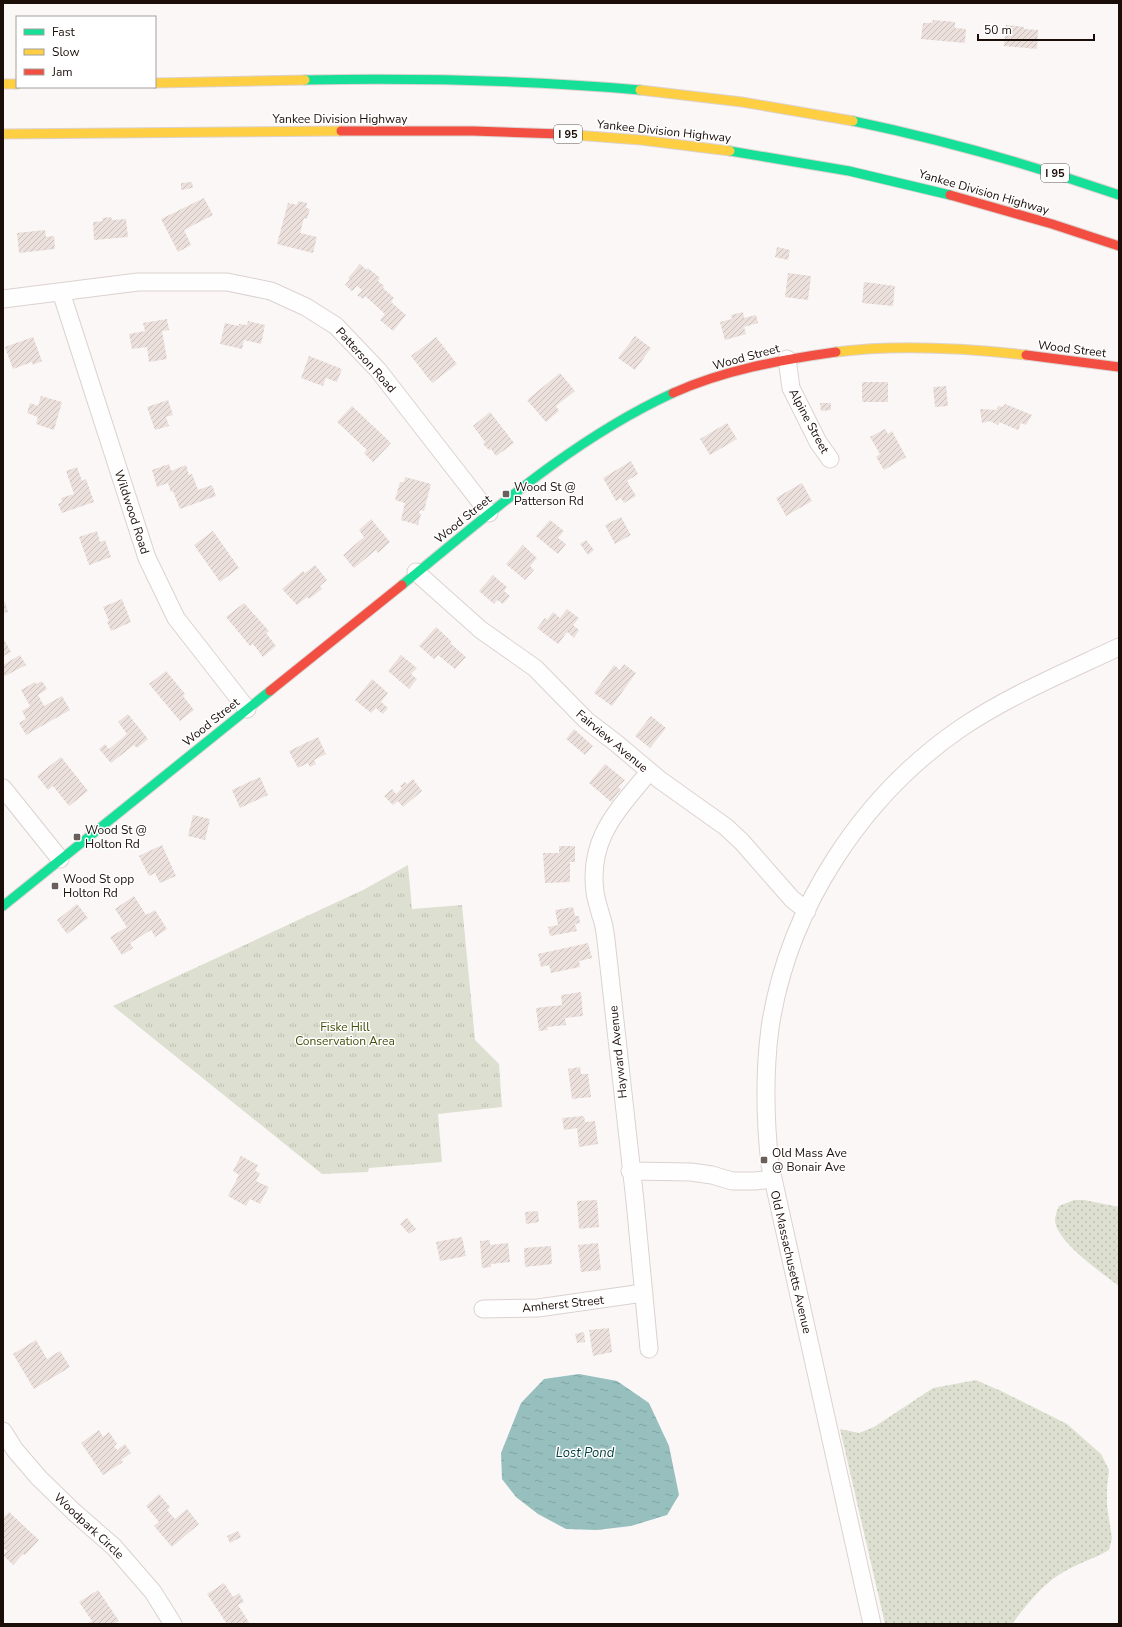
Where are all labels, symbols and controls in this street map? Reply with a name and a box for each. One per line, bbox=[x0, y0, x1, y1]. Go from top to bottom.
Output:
legend bbox=[16, 16, 156, 88]
scale bar bbox=[978, 16, 1094, 42]
text: 50 m bbox=[984, 22, 1012, 38]
text: Fast bbox=[52, 24, 75, 40]
text: Slow bbox=[52, 44, 80, 60]
text: Jam bbox=[51, 64, 73, 80]
street label: Yankee Division Highway bbox=[271, 111, 408, 127]
street label: Yankee Division Highway bbox=[595, 116, 733, 146]
road number: I 95 bbox=[554, 125, 582, 143]
road number: I 95 bbox=[1041, 164, 1069, 182]
street label: Yankee Division Highway bbox=[916, 165, 1052, 219]
street label: Patterson Road bbox=[332, 324, 400, 396]
street label: Wood Street bbox=[1037, 337, 1108, 361]
street label: Wood Street bbox=[711, 340, 782, 374]
street label: Alpine Street bbox=[785, 386, 833, 457]
street label: Wildwood Road bbox=[111, 468, 153, 556]
place label: Wood St @ Patterson Rd bbox=[514, 479, 584, 509]
marker: Wood St @ Patterson Rd bbox=[501, 489, 511, 499]
street label: Wood Street bbox=[431, 491, 495, 547]
street label: Wood Street bbox=[179, 694, 243, 750]
street label: Fairview Avenue bbox=[573, 706, 651, 776]
place label: Wood St @ Holton Rd bbox=[85, 822, 147, 852]
marker: Wood St @ Holton Rd bbox=[72, 832, 82, 842]
place label: Wood St opp Holton Rd bbox=[63, 871, 134, 901]
marker: Wood St opp Holton Rd bbox=[50, 881, 60, 891]
street label: Hayward Avenue bbox=[605, 1005, 631, 1099]
park label: Fiske Hill Conservation Area bbox=[295, 1019, 395, 1049]
place label: Old Mass Ave @ Bonair Ave bbox=[772, 1145, 847, 1175]
marker: Old Mass Ave @ Bonair Ave bbox=[759, 1155, 769, 1165]
street label: Old Massachusetts Avenue bbox=[767, 1189, 815, 1335]
street label: Amherst Street bbox=[521, 1292, 605, 1316]
water label: Lost Pond bbox=[556, 1444, 615, 1462]
street label: Woodpark Circle bbox=[51, 1489, 127, 1563]

